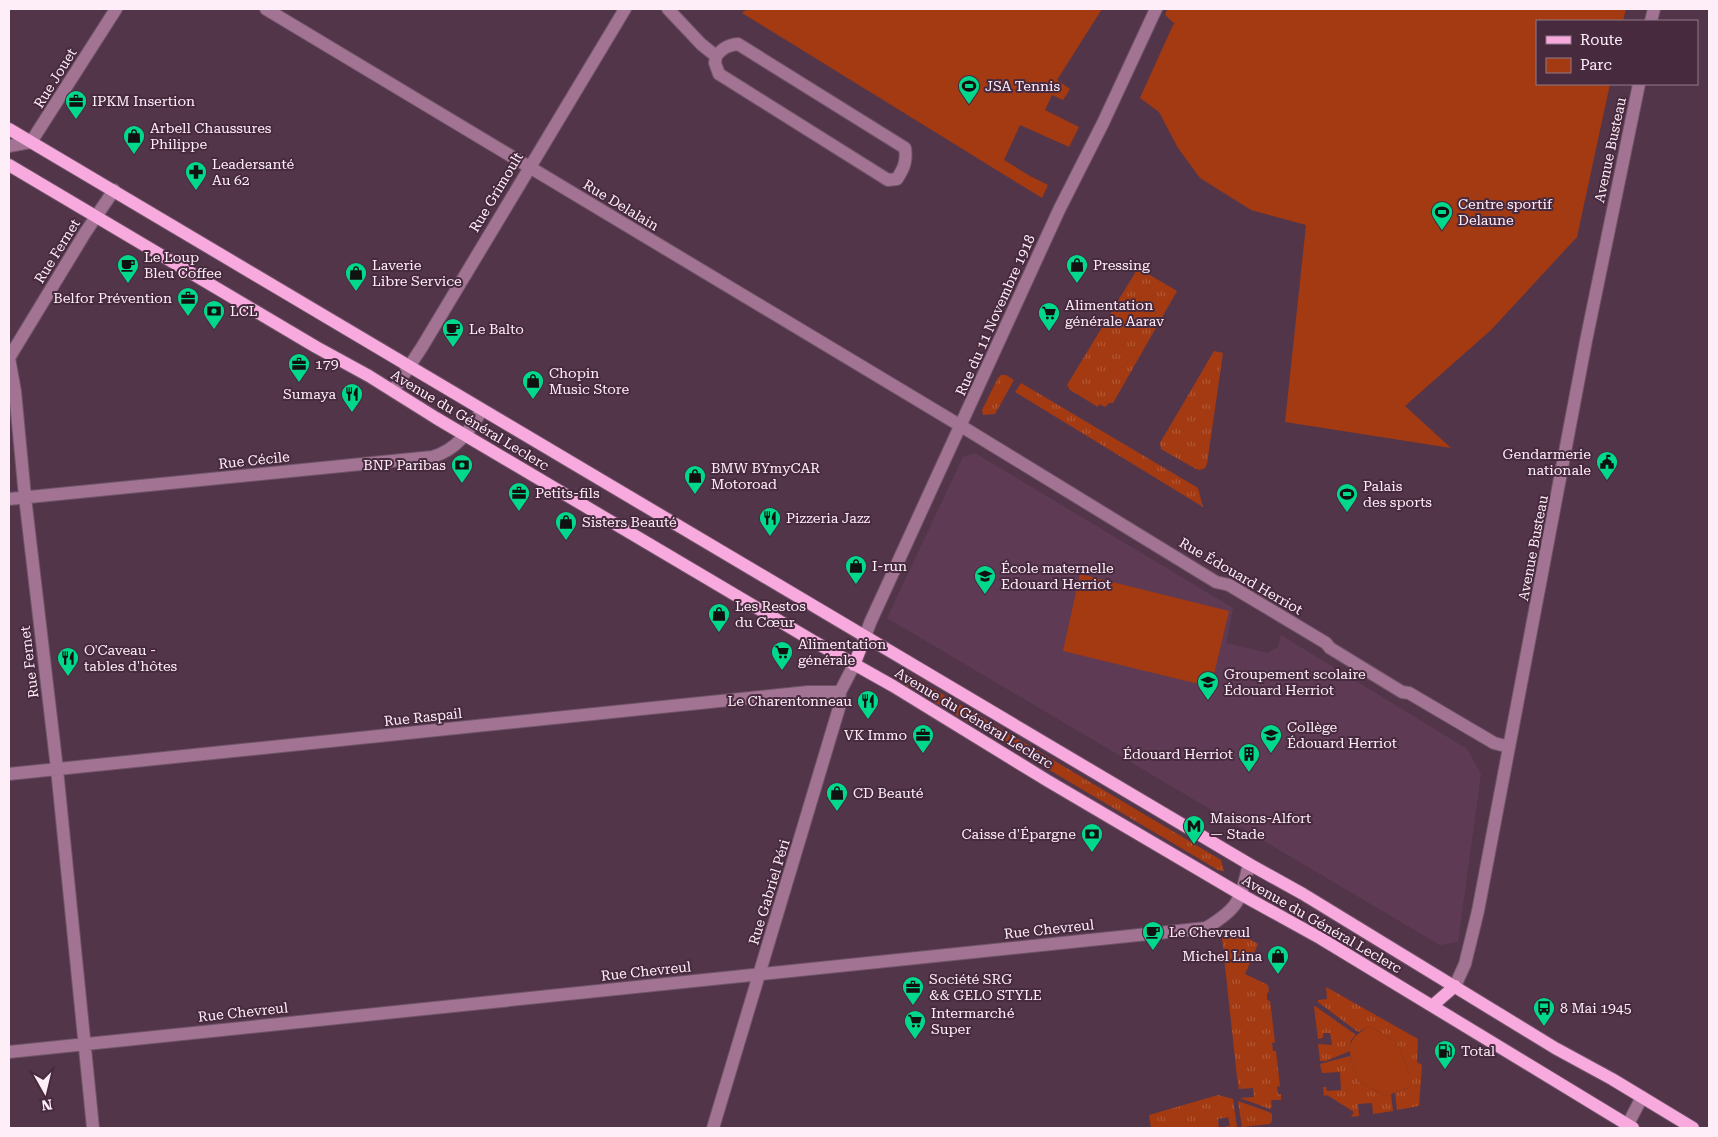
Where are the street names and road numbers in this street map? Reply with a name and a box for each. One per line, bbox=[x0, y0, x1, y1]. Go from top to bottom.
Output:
street label: Rue Jouet bbox=[30, 45, 80, 111]
street label: Avenue Busteau bbox=[1591, 96, 1629, 204]
street label: Rue Grimoult bbox=[466, 149, 526, 235]
street label: Rue Delalain bbox=[580, 176, 662, 234]
street label: Rue Fernet bbox=[31, 216, 83, 286]
street label: Rue du 11 Novembre 1918 bbox=[952, 232, 1038, 398]
street label: Avenue du Général Leclerc bbox=[388, 366, 552, 474]
street label: Rue Cécile bbox=[218, 448, 291, 472]
street label: Avenue Busteau bbox=[1515, 494, 1551, 602]
street label: Rue Édouard Herriot bbox=[1177, 534, 1305, 618]
street label: Rue Fernet bbox=[17, 625, 41, 699]
street label: Avenue du Général Leclerc bbox=[892, 664, 1056, 772]
street label: Rue Raspail bbox=[383, 705, 464, 729]
street label: Rue Gabriel Péri bbox=[745, 837, 793, 947]
street label: Avenue du Général Leclerc bbox=[1239, 872, 1405, 976]
street label: Rue Chevreul bbox=[1003, 916, 1096, 942]
street label: Rue Chevreul bbox=[600, 958, 693, 984]
street label: Rue Chevreul bbox=[197, 999, 290, 1025]

